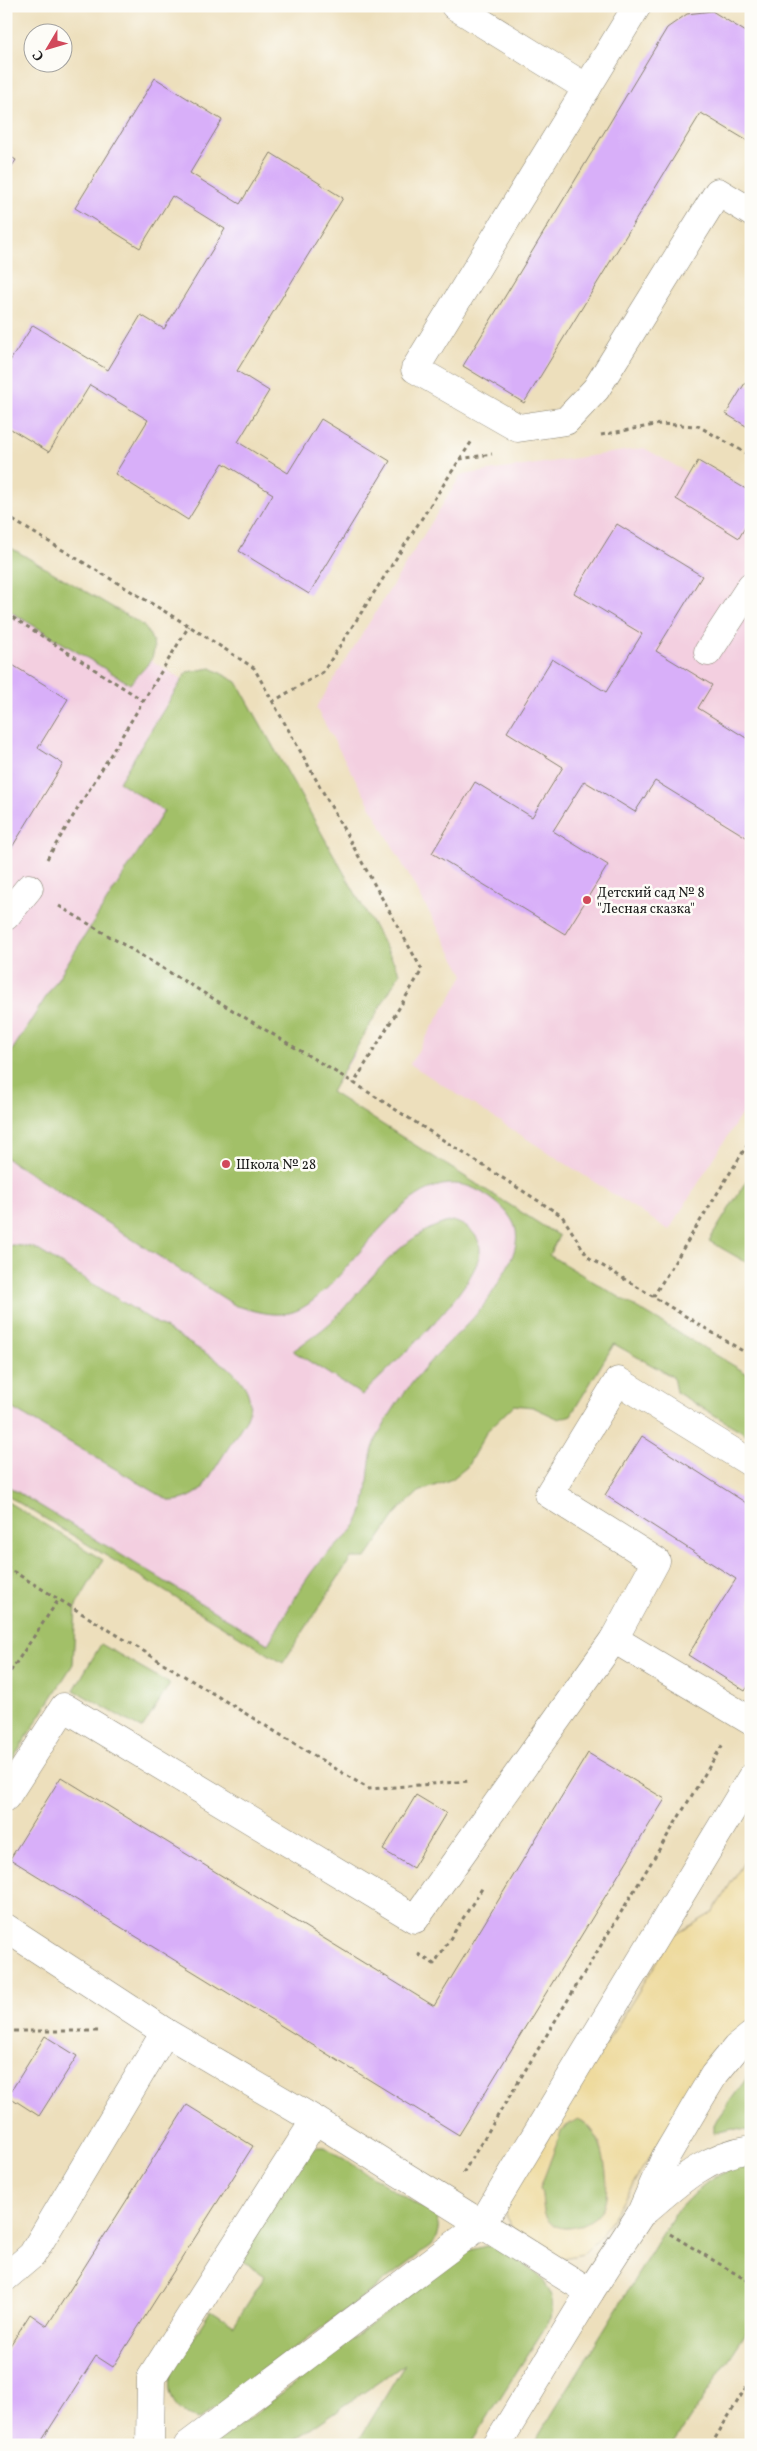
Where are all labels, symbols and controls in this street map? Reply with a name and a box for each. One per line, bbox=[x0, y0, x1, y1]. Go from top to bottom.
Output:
north arrow bbox=[22, 22, 72, 72]
text: С bbox=[29, 46, 49, 64]
place label: Детский сад № 8 "Лесная сказка" bbox=[597, 884, 705, 919]
marker: Детский сад № 8 "Лесная сказка" bbox=[581, 894, 593, 906]
place label: Школа № 28 bbox=[236, 1156, 316, 1175]
marker: Школа № 28 bbox=[220, 1158, 232, 1170]

